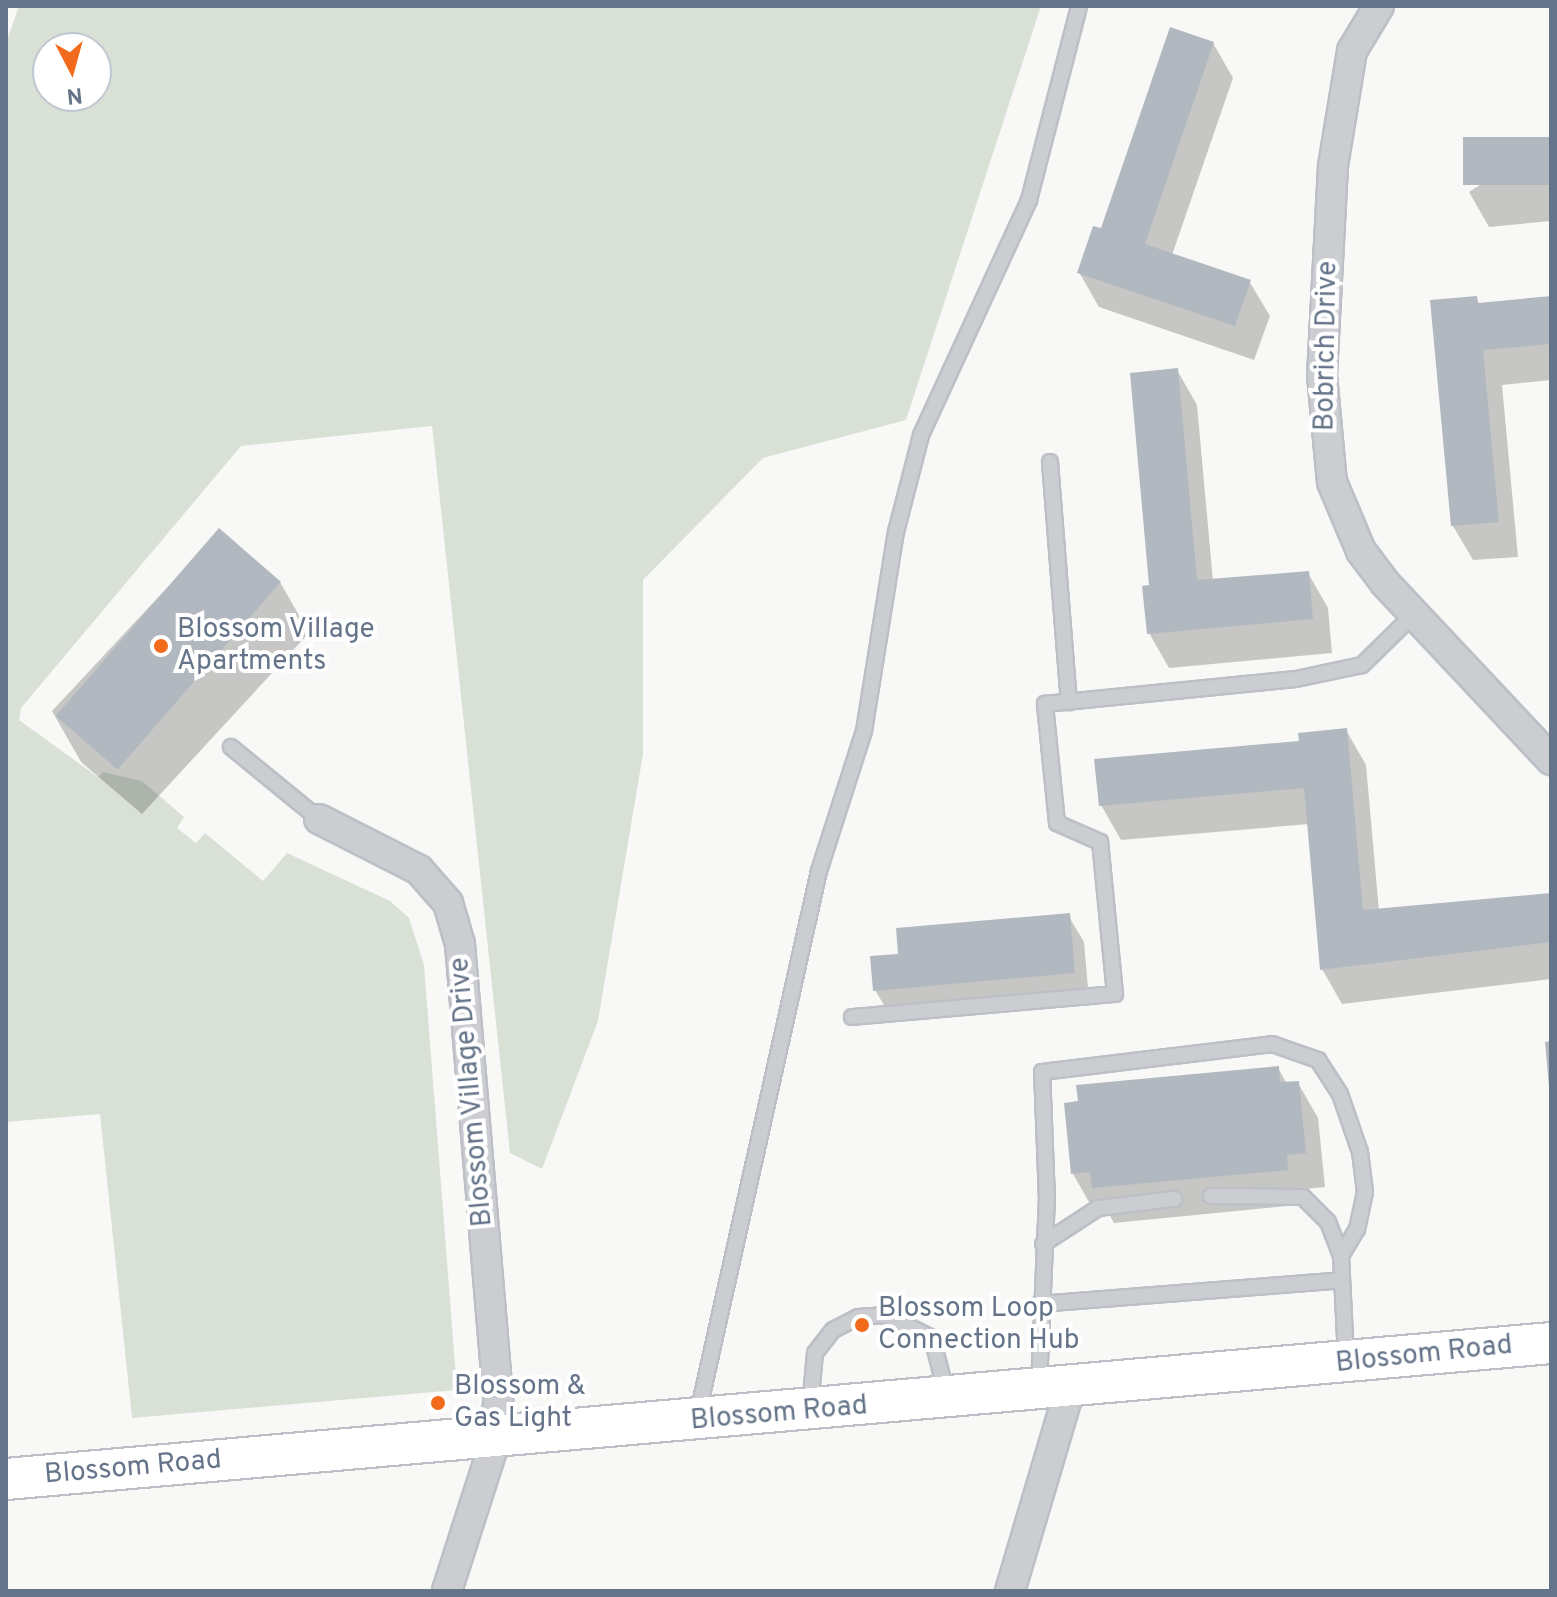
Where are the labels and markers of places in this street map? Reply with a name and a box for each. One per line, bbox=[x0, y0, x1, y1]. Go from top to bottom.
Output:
place label: Blossom Village Apartments bbox=[177, 613, 376, 679]
marker: Blossom Village Apartments bbox=[152, 637, 170, 655]
place label: Blossom Loop Connection Hub bbox=[878, 1292, 1079, 1358]
marker: Blossom Loop Connection Hub bbox=[853, 1316, 871, 1334]
place label: Blossom & Gas Light bbox=[454, 1370, 586, 1436]
marker: Blossom & Gas Light bbox=[429, 1394, 447, 1412]

